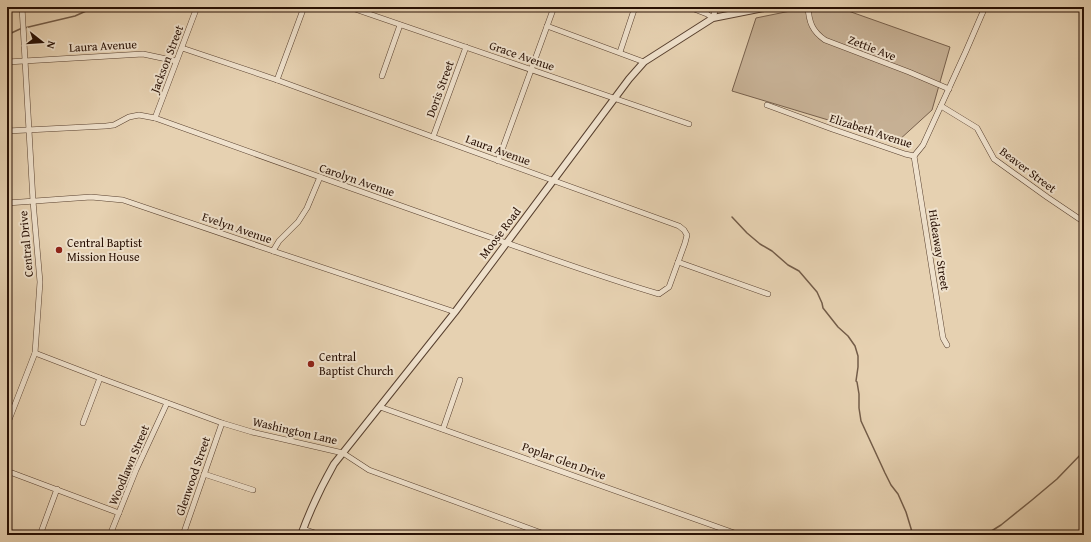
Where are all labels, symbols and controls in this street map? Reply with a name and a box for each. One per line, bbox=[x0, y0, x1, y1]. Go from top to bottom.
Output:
north arrow bbox=[22, 22, 62, 62]
street label: Jackson Street bbox=[145, 22, 188, 97]
street label: Zettie Ave bbox=[846, 31, 899, 65]
street label: Laura Avenue bbox=[69, 35, 138, 56]
street label: Grace Avenue bbox=[487, 36, 557, 75]
text: N bbox=[43, 39, 60, 51]
street label: Doris Street bbox=[421, 57, 458, 120]
street label: Elizabeth Avenue bbox=[828, 109, 915, 152]
street label: Laura Avenue bbox=[463, 130, 533, 169]
street label: Beaver Street bbox=[996, 143, 1061, 197]
street label: Carolyn Avenue bbox=[317, 159, 397, 200]
street label: Moose Road bbox=[475, 203, 525, 262]
street label: Evelyn Avenue bbox=[200, 208, 275, 248]
street label: Hideaway Street bbox=[925, 208, 954, 292]
street label: Central Drive bbox=[14, 210, 37, 278]
place label: Central Baptist Mission House bbox=[67, 234, 143, 265]
marker: Central Baptist Mission House bbox=[54, 245, 64, 255]
place label: Central Baptist Church bbox=[319, 348, 394, 379]
marker: Central Baptist Church bbox=[306, 359, 316, 369]
street label: Washington Lane bbox=[251, 412, 340, 449]
street label: Woodlawn Street bbox=[104, 421, 153, 507]
street label: Glenwood Street bbox=[171, 433, 214, 518]
street label: Poplar Glen Drive bbox=[520, 437, 609, 484]

